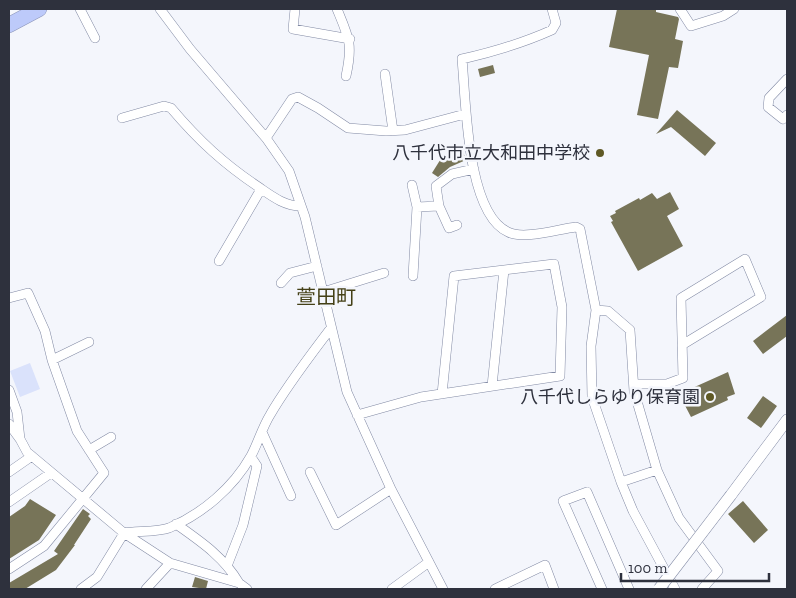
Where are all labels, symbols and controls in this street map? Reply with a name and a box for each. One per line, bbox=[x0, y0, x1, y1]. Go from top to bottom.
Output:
place label: 八千代市立大和田中学校 bbox=[392, 142, 590, 164]
marker: 八千代市立大和田中学校 bbox=[594, 147, 606, 159]
district label: 萱田町 bbox=[296, 285, 356, 309]
place label: 八千代しらゆり保育園 bbox=[520, 386, 700, 408]
marker: 八千代しらゆり保育園 bbox=[704, 391, 716, 403]
scale bar bbox=[621, 550, 768, 582]
text: 100 m bbox=[628, 559, 667, 577]

